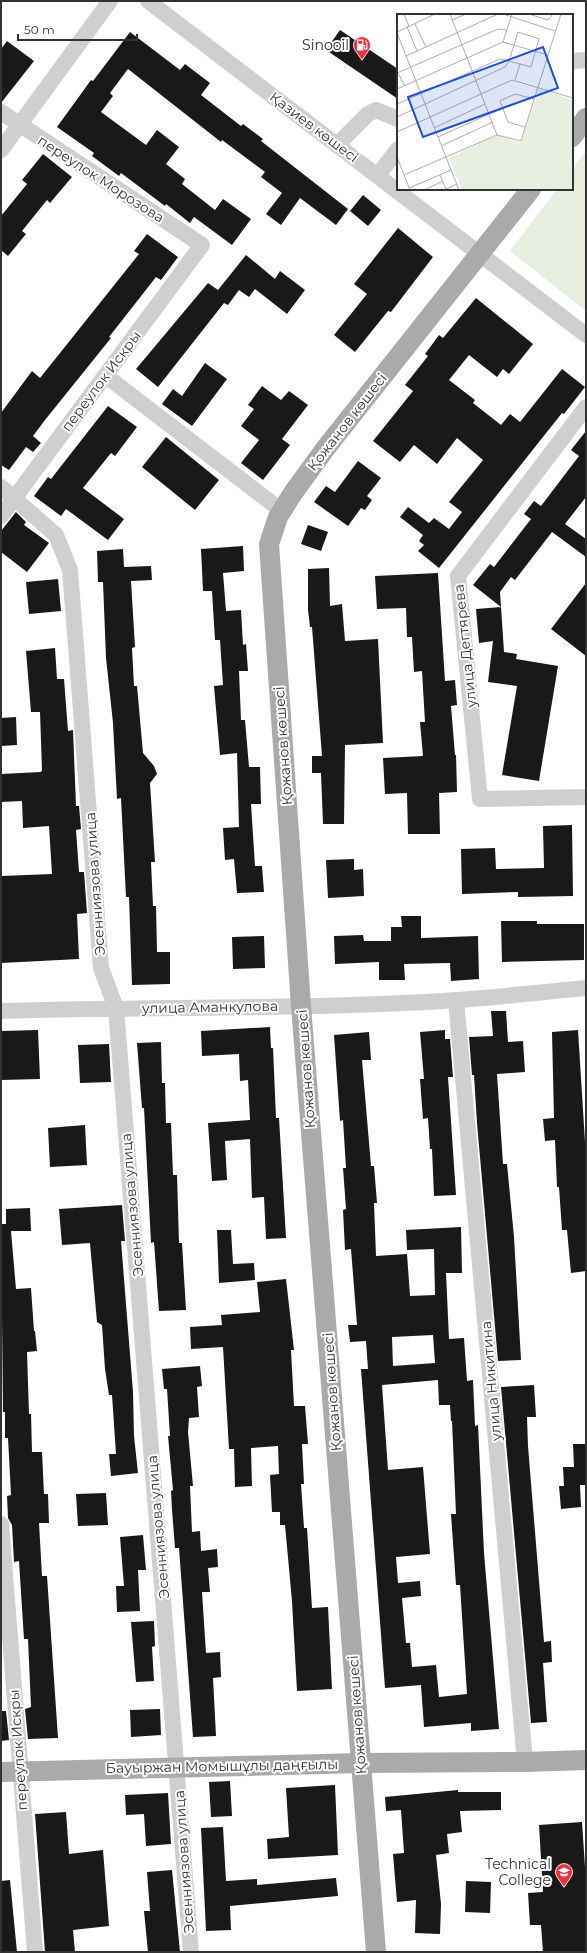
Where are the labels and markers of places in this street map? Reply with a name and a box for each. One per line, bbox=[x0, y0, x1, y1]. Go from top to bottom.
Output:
fuel station icon: Sinooil bbox=[352, 35, 372, 60]
place label: Sinooil bbox=[302, 36, 349, 54]
place label: Technical College bbox=[485, 1855, 551, 1889]
school or university icon: Technical College bbox=[554, 1862, 574, 1887]

